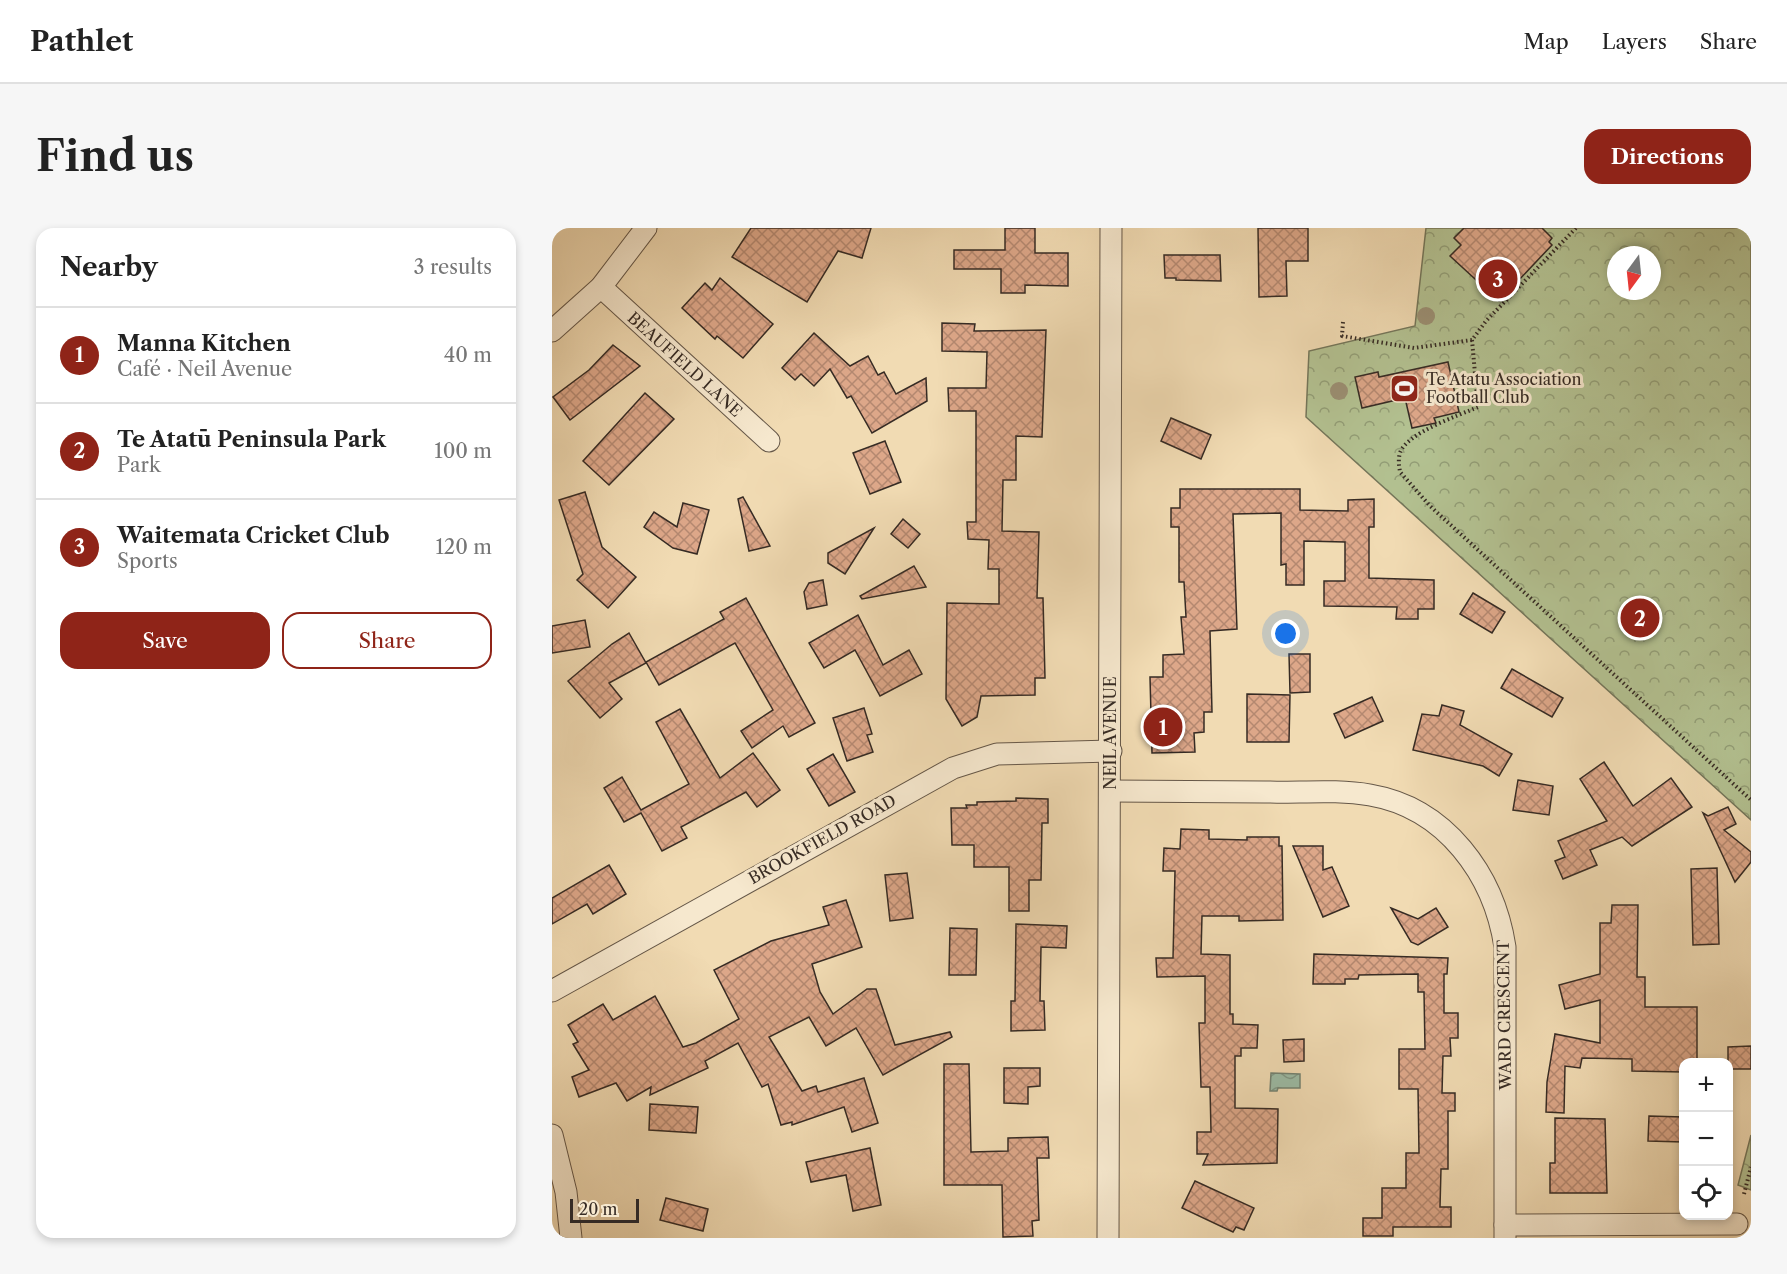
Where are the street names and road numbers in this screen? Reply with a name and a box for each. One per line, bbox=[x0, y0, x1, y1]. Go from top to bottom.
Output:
street label: BEAUFIELD LANE bbox=[624, 307, 746, 421]
street label: NEIL AVENUE bbox=[1100, 676, 1120, 790]
street label: BROOKFIELD ROAD bbox=[745, 790, 899, 888]
street label: WARD CRESCENT bbox=[1493, 940, 1515, 1091]

